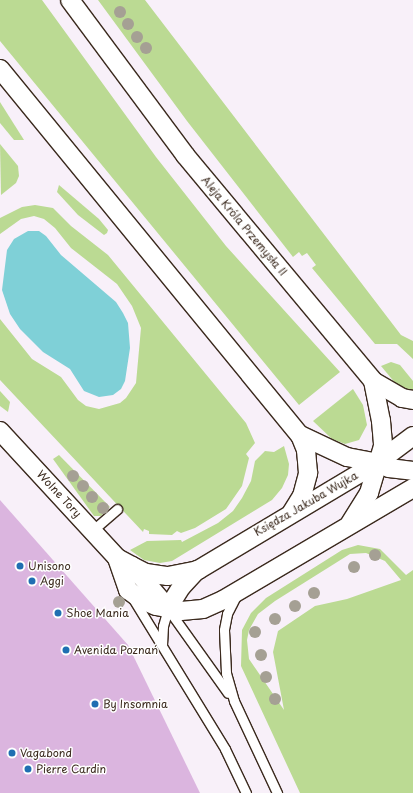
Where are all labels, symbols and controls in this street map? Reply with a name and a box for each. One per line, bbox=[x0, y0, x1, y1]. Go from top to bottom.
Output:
street label: Aleja Króla Przemysła II bbox=[198, 173, 290, 279]
street label: Wolne Tory bbox=[34, 468, 84, 520]
street label: Księdza Jakuba Wujka bbox=[251, 469, 361, 539]
place label: Unisono bbox=[28, 559, 71, 573]
marker: Unisono bbox=[15, 561, 25, 571]
place label: Aggi bbox=[40, 574, 64, 588]
marker: Aggi bbox=[27, 576, 37, 586]
place label: Shoe Mania bbox=[66, 606, 129, 620]
marker: Shoe Mania bbox=[53, 608, 63, 618]
place label: Avenida Poznań bbox=[74, 643, 158, 657]
marker: Avenida Poznań bbox=[61, 645, 71, 655]
place label: By Insomnia bbox=[103, 697, 169, 711]
marker: By Insomnia bbox=[90, 699, 100, 709]
place label: Vagabond bbox=[20, 746, 72, 760]
marker: Vagabond bbox=[7, 748, 17, 758]
place label: Pierre Cardin bbox=[36, 762, 106, 776]
marker: Pierre Cardin bbox=[23, 764, 33, 774]

